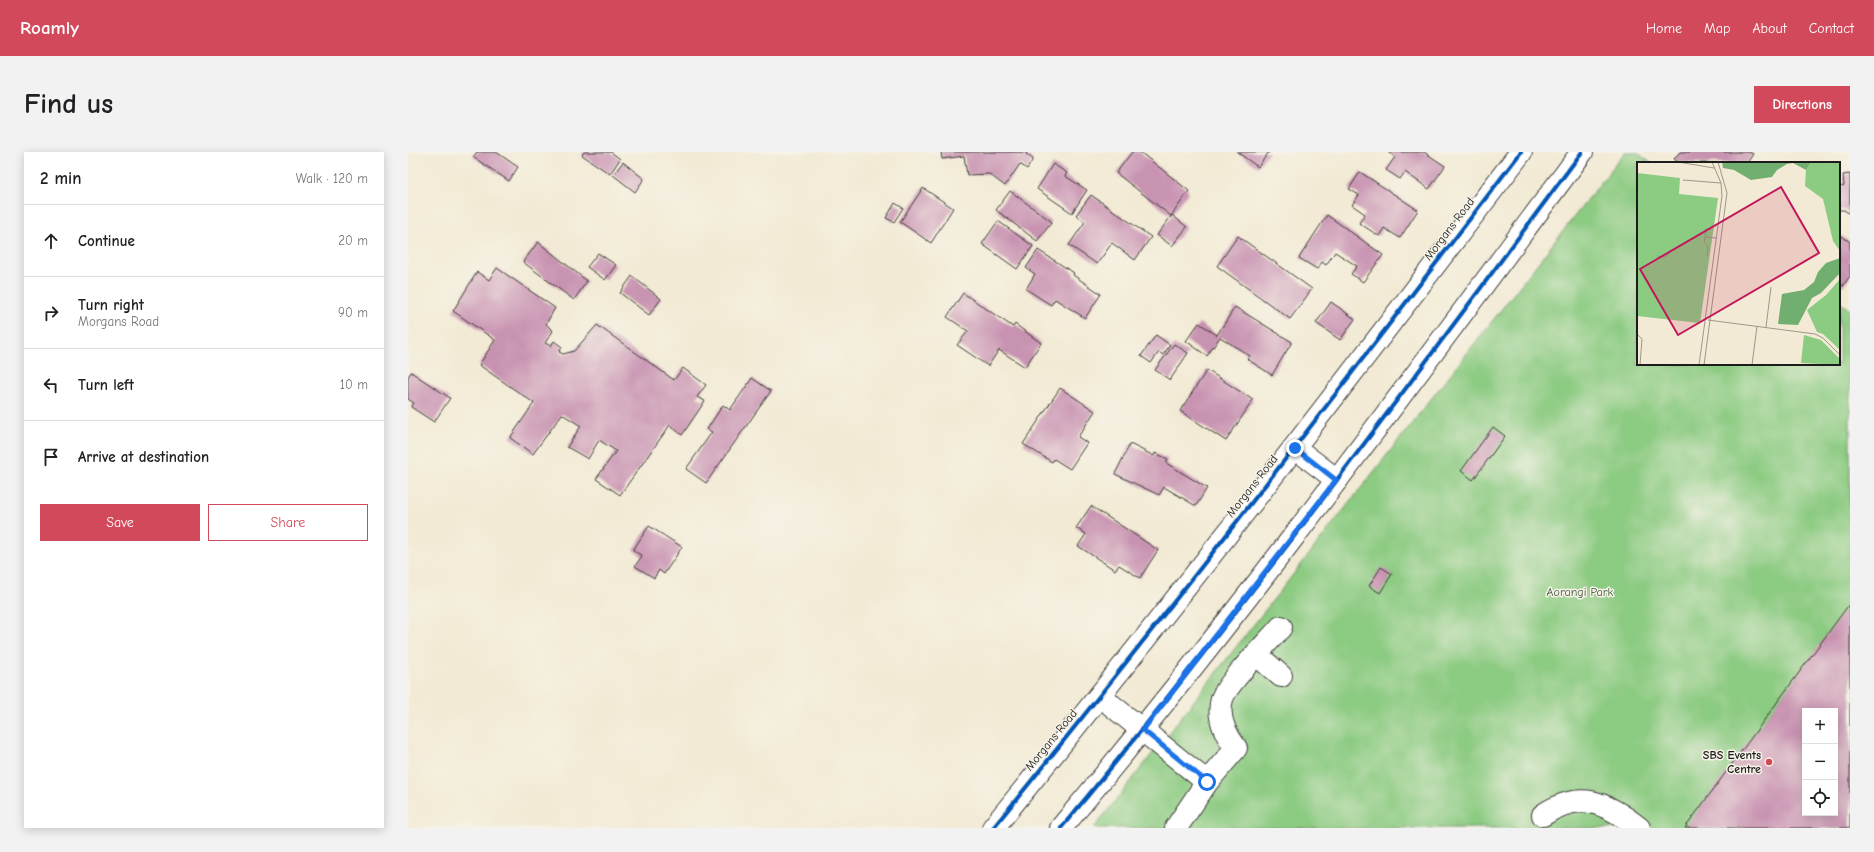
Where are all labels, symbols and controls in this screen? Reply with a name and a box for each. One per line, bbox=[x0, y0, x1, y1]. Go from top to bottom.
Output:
text: Roamly bbox=[20, 17, 79, 39]
text: Home bbox=[1646, 20, 1682, 37]
text: Map bbox=[1704, 20, 1730, 37]
text: About bbox=[1752, 20, 1787, 37]
text: Contact bbox=[1809, 20, 1854, 37]
button: Directions bbox=[1754, 86, 1850, 123]
text: Find us bbox=[24, 88, 113, 120]
inset map bbox=[1637, 162, 1840, 365]
text: 2 min bbox=[40, 169, 81, 188]
text: Walk · 120 m bbox=[296, 171, 368, 186]
street label: Morgans Road bbox=[1421, 195, 1477, 263]
icon: ahead bbox=[40, 230, 62, 252]
text: Continue bbox=[78, 232, 135, 250]
text: 20 m bbox=[338, 233, 368, 248]
text: Turn right bbox=[78, 296, 144, 314]
icon: right bbox=[40, 302, 62, 324]
text: 90 m bbox=[338, 305, 368, 320]
text: Morgans Road bbox=[78, 314, 159, 329]
icon: left bbox=[40, 374, 62, 396]
text: Turn left bbox=[78, 376, 134, 394]
text: 10 m bbox=[340, 377, 368, 392]
route end bbox=[1286, 439, 1304, 457]
icon: arrive bbox=[40, 446, 62, 468]
text: Arrive at destination bbox=[78, 448, 209, 466]
street label: Morgans Road bbox=[1223, 452, 1281, 520]
button: Save bbox=[40, 504, 200, 541]
button: Share bbox=[208, 504, 368, 541]
park label: Aorangi Park bbox=[1547, 585, 1614, 599]
street label: Morgans Road bbox=[1022, 706, 1080, 774]
map controls bbox=[1802, 708, 1838, 816]
button: + bbox=[1802, 708, 1838, 744]
button: − bbox=[1802, 744, 1838, 780]
place label: SBS Events Centre bbox=[1703, 748, 1761, 776]
marker: SBS Events Centre bbox=[1764, 757, 1774, 767]
route start bbox=[1198, 773, 1216, 791]
button: locate bbox=[1802, 780, 1838, 816]

